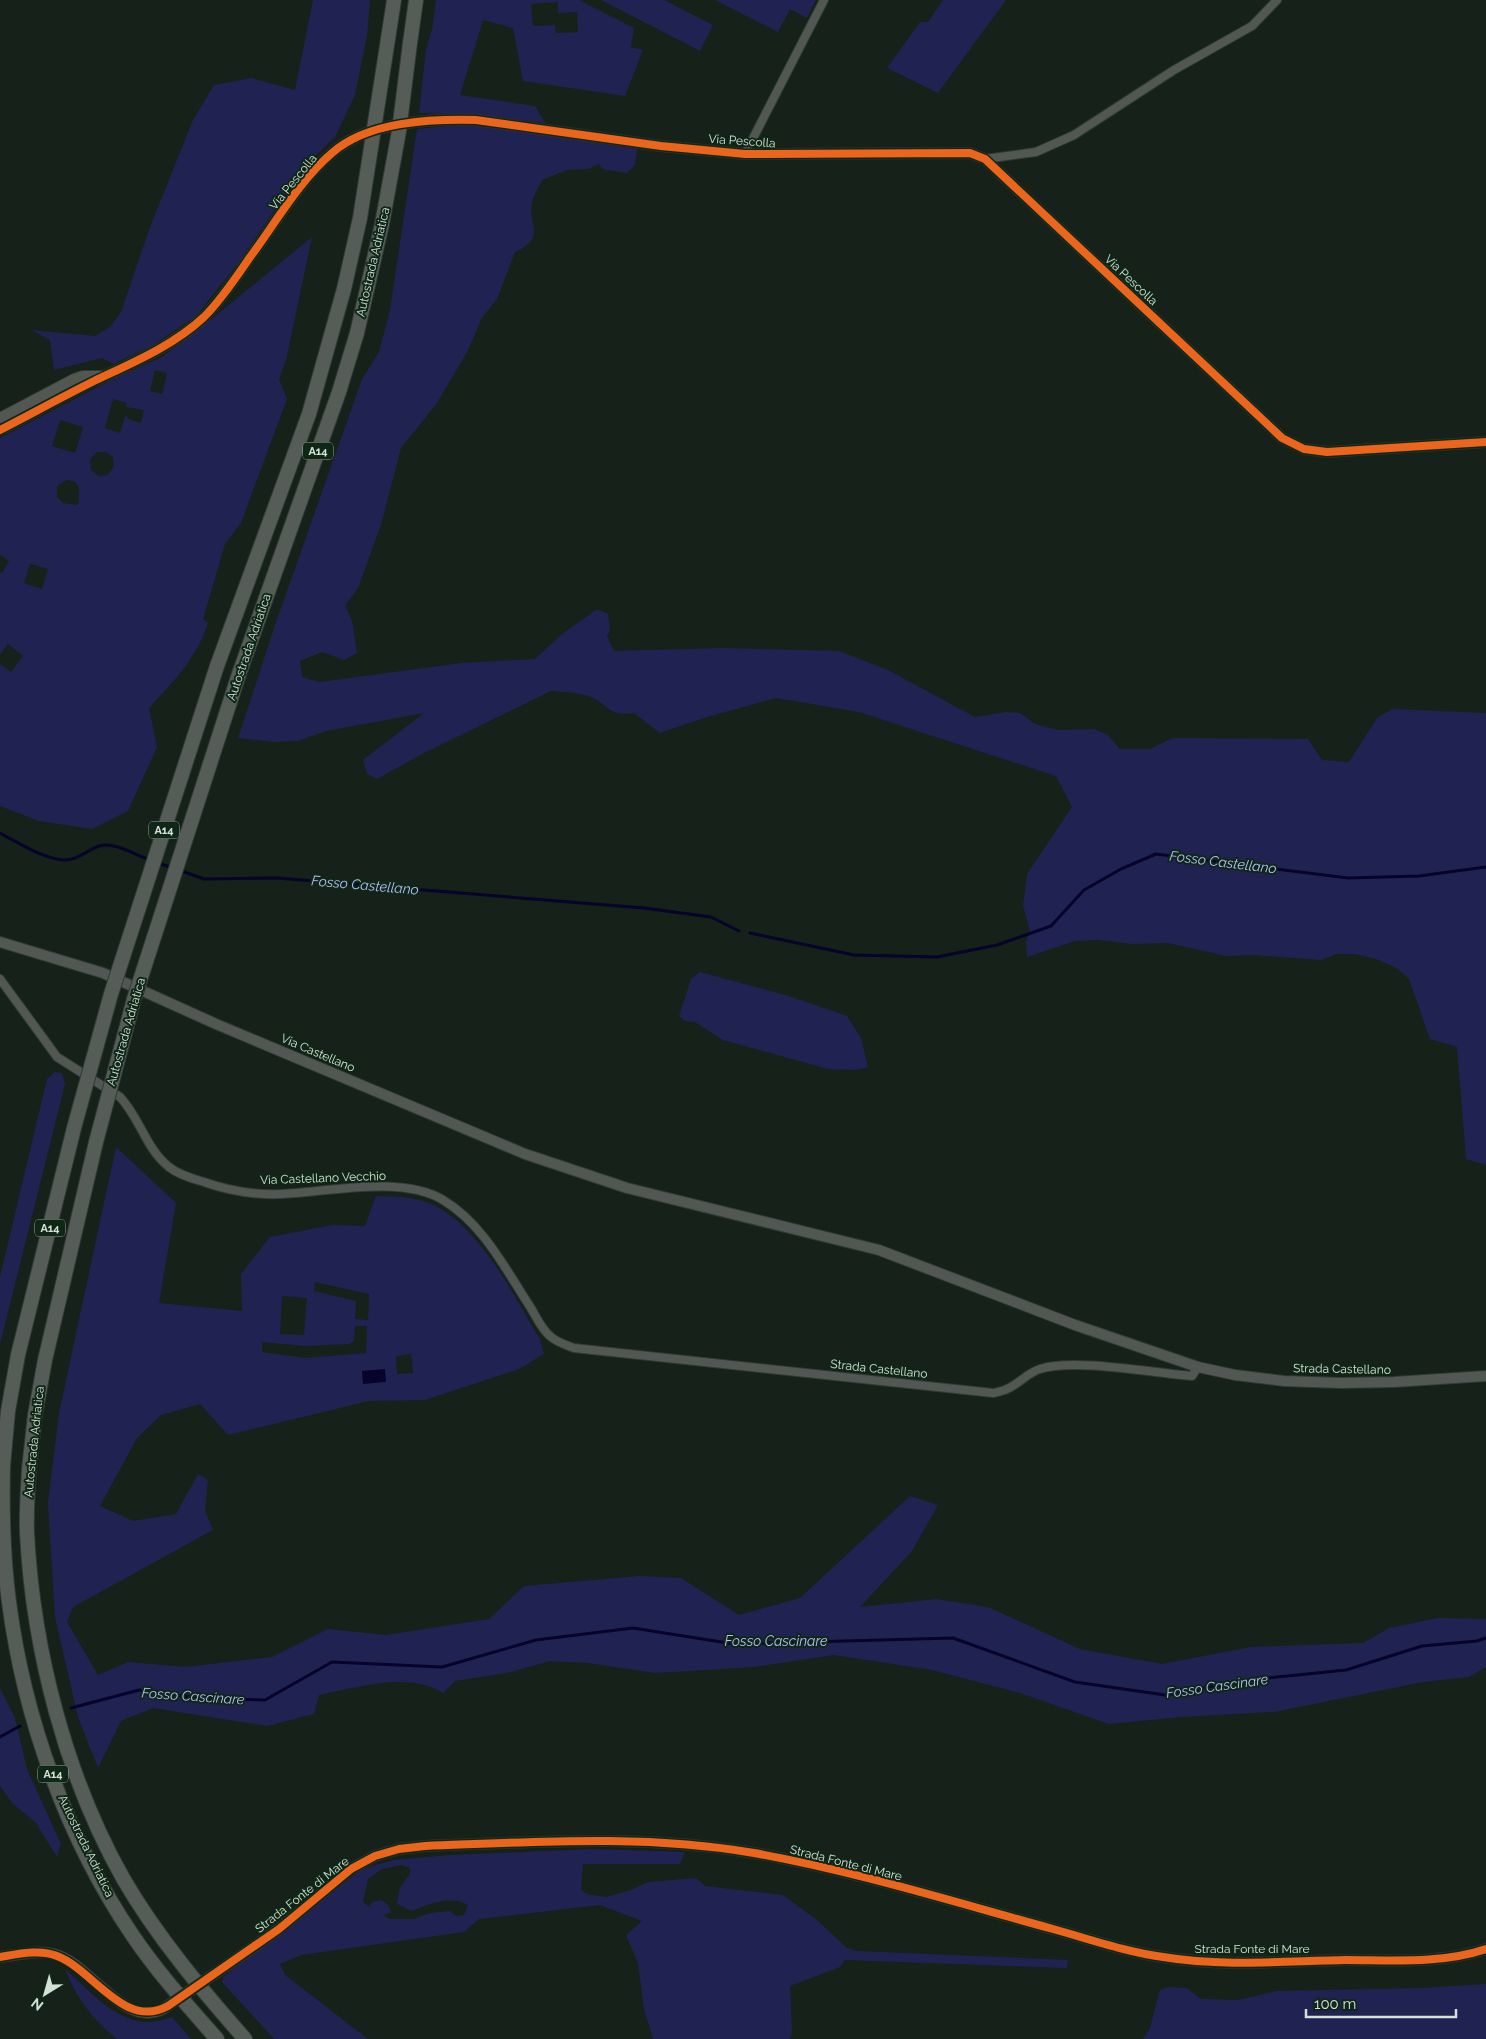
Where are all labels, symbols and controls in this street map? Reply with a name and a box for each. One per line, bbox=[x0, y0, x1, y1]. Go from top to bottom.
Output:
street label: Via Pescolla bbox=[708, 132, 776, 150]
street label: Via Pescolla bbox=[266, 151, 320, 213]
street label: Autostrada Adriatica bbox=[354, 206, 392, 318]
street label: Via Pescolla bbox=[1102, 252, 1160, 308]
road number: A14 bbox=[303, 442, 333, 460]
street label: Autostrada Adriatica bbox=[224, 592, 274, 702]
road number: A14 bbox=[149, 822, 179, 838]
water label: Fosso Castellano bbox=[1169, 847, 1277, 877]
water label: Fosso Castellano bbox=[311, 872, 419, 898]
street label: Autostrada Adriatica bbox=[104, 976, 148, 1088]
street label: Via Castellano bbox=[279, 1031, 357, 1075]
street label: Via Castellano Vecchio bbox=[260, 1169, 386, 1187]
road number: A14 bbox=[35, 1220, 65, 1236]
street label: Strada Castellano bbox=[830, 1357, 928, 1381]
street label: Strada Castellano bbox=[1293, 1361, 1391, 1377]
street label: Autostrada Adriatica bbox=[21, 1386, 47, 1498]
water label: Fosso Cascinare bbox=[725, 1633, 828, 1649]
water label: Fosso Cascinare bbox=[1165, 1671, 1270, 1701]
water label: Fosso Cascinare bbox=[141, 1684, 245, 1708]
road number: A14 bbox=[38, 1766, 68, 1782]
street label: Autostrada Adriatica bbox=[55, 1793, 117, 1899]
street label: Strada Fonte di Mare bbox=[789, 1842, 903, 1884]
street label: Strada Fonte di Mare bbox=[252, 1854, 352, 1936]
street label: Strada Fonte di Mare bbox=[1195, 1942, 1309, 1956]
north arrow bbox=[20, 1969, 70, 2019]
scale bar bbox=[1306, 1986, 1456, 2018]
text: N bbox=[28, 1995, 46, 2014]
text: 100 m bbox=[1314, 1995, 1356, 2013]

